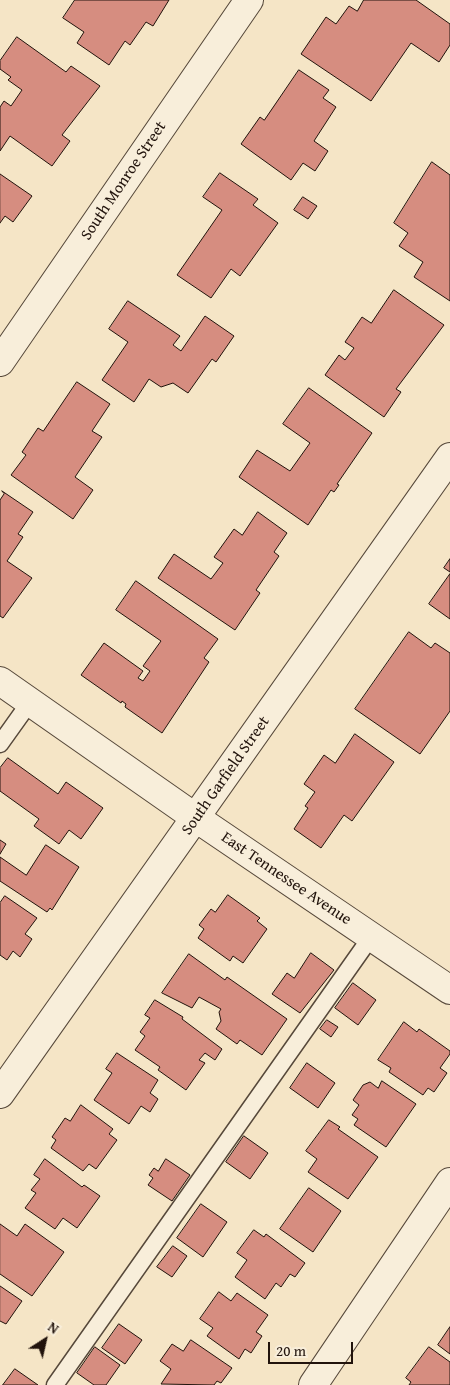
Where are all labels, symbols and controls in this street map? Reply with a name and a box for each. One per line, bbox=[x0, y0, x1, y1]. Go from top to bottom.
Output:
street label: South Monroe Street bbox=[77, 118, 171, 244]
street label: South Garfield Street bbox=[178, 713, 274, 839]
street label: East Tennessee Avenue bbox=[217, 828, 355, 930]
north arrow bbox=[20, 1315, 70, 1365]
text: N bbox=[44, 1317, 63, 1339]
scale bar bbox=[270, 1332, 355, 1364]
text: 20 m bbox=[276, 1340, 306, 1361]

